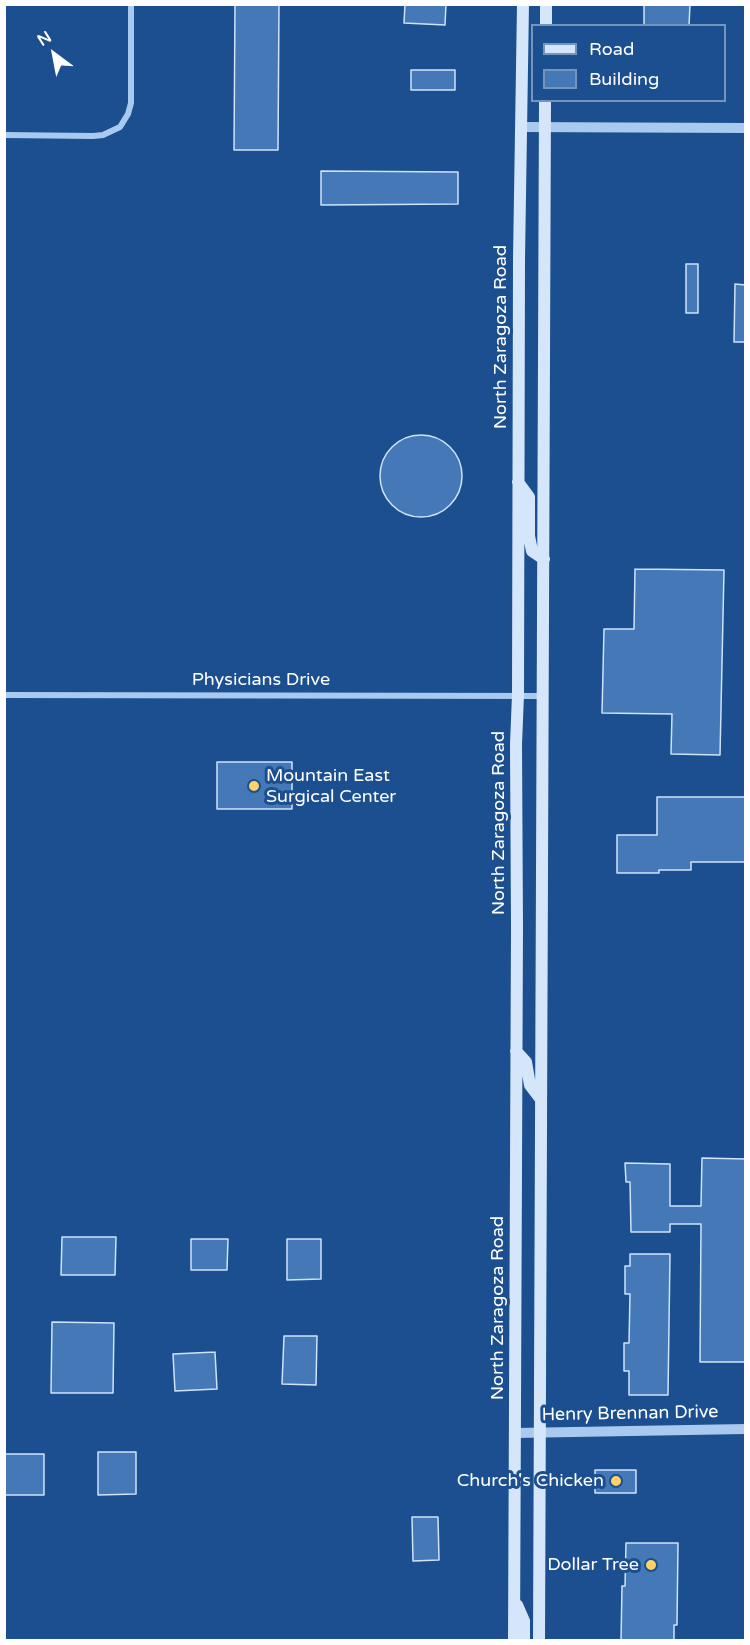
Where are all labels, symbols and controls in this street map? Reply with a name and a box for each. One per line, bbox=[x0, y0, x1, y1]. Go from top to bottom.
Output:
north arrow bbox=[24, 24, 84, 84]
legend bbox=[531, 24, 726, 102]
text: N bbox=[34, 27, 55, 51]
text: Road bbox=[589, 38, 634, 60]
text: Building bbox=[589, 68, 659, 90]
street label: North Zaragoza Road bbox=[490, 245, 512, 429]
street label: Physicians Drive bbox=[192, 669, 330, 691]
street label: North Zaragoza Road bbox=[488, 731, 510, 915]
place label: Mountain East Surgical Center bbox=[266, 765, 396, 808]
marker: Mountain East Surgical Center bbox=[247, 779, 261, 793]
street label: North Zaragoza Road bbox=[487, 1216, 509, 1400]
street label: Henry Brennan Drive bbox=[541, 1402, 719, 1426]
place label: Church's Chicken bbox=[457, 1470, 604, 1492]
marker: Church's Chicken bbox=[609, 1474, 623, 1488]
place label: Dollar Tree bbox=[547, 1554, 639, 1576]
marker: Dollar Tree bbox=[644, 1558, 658, 1572]

